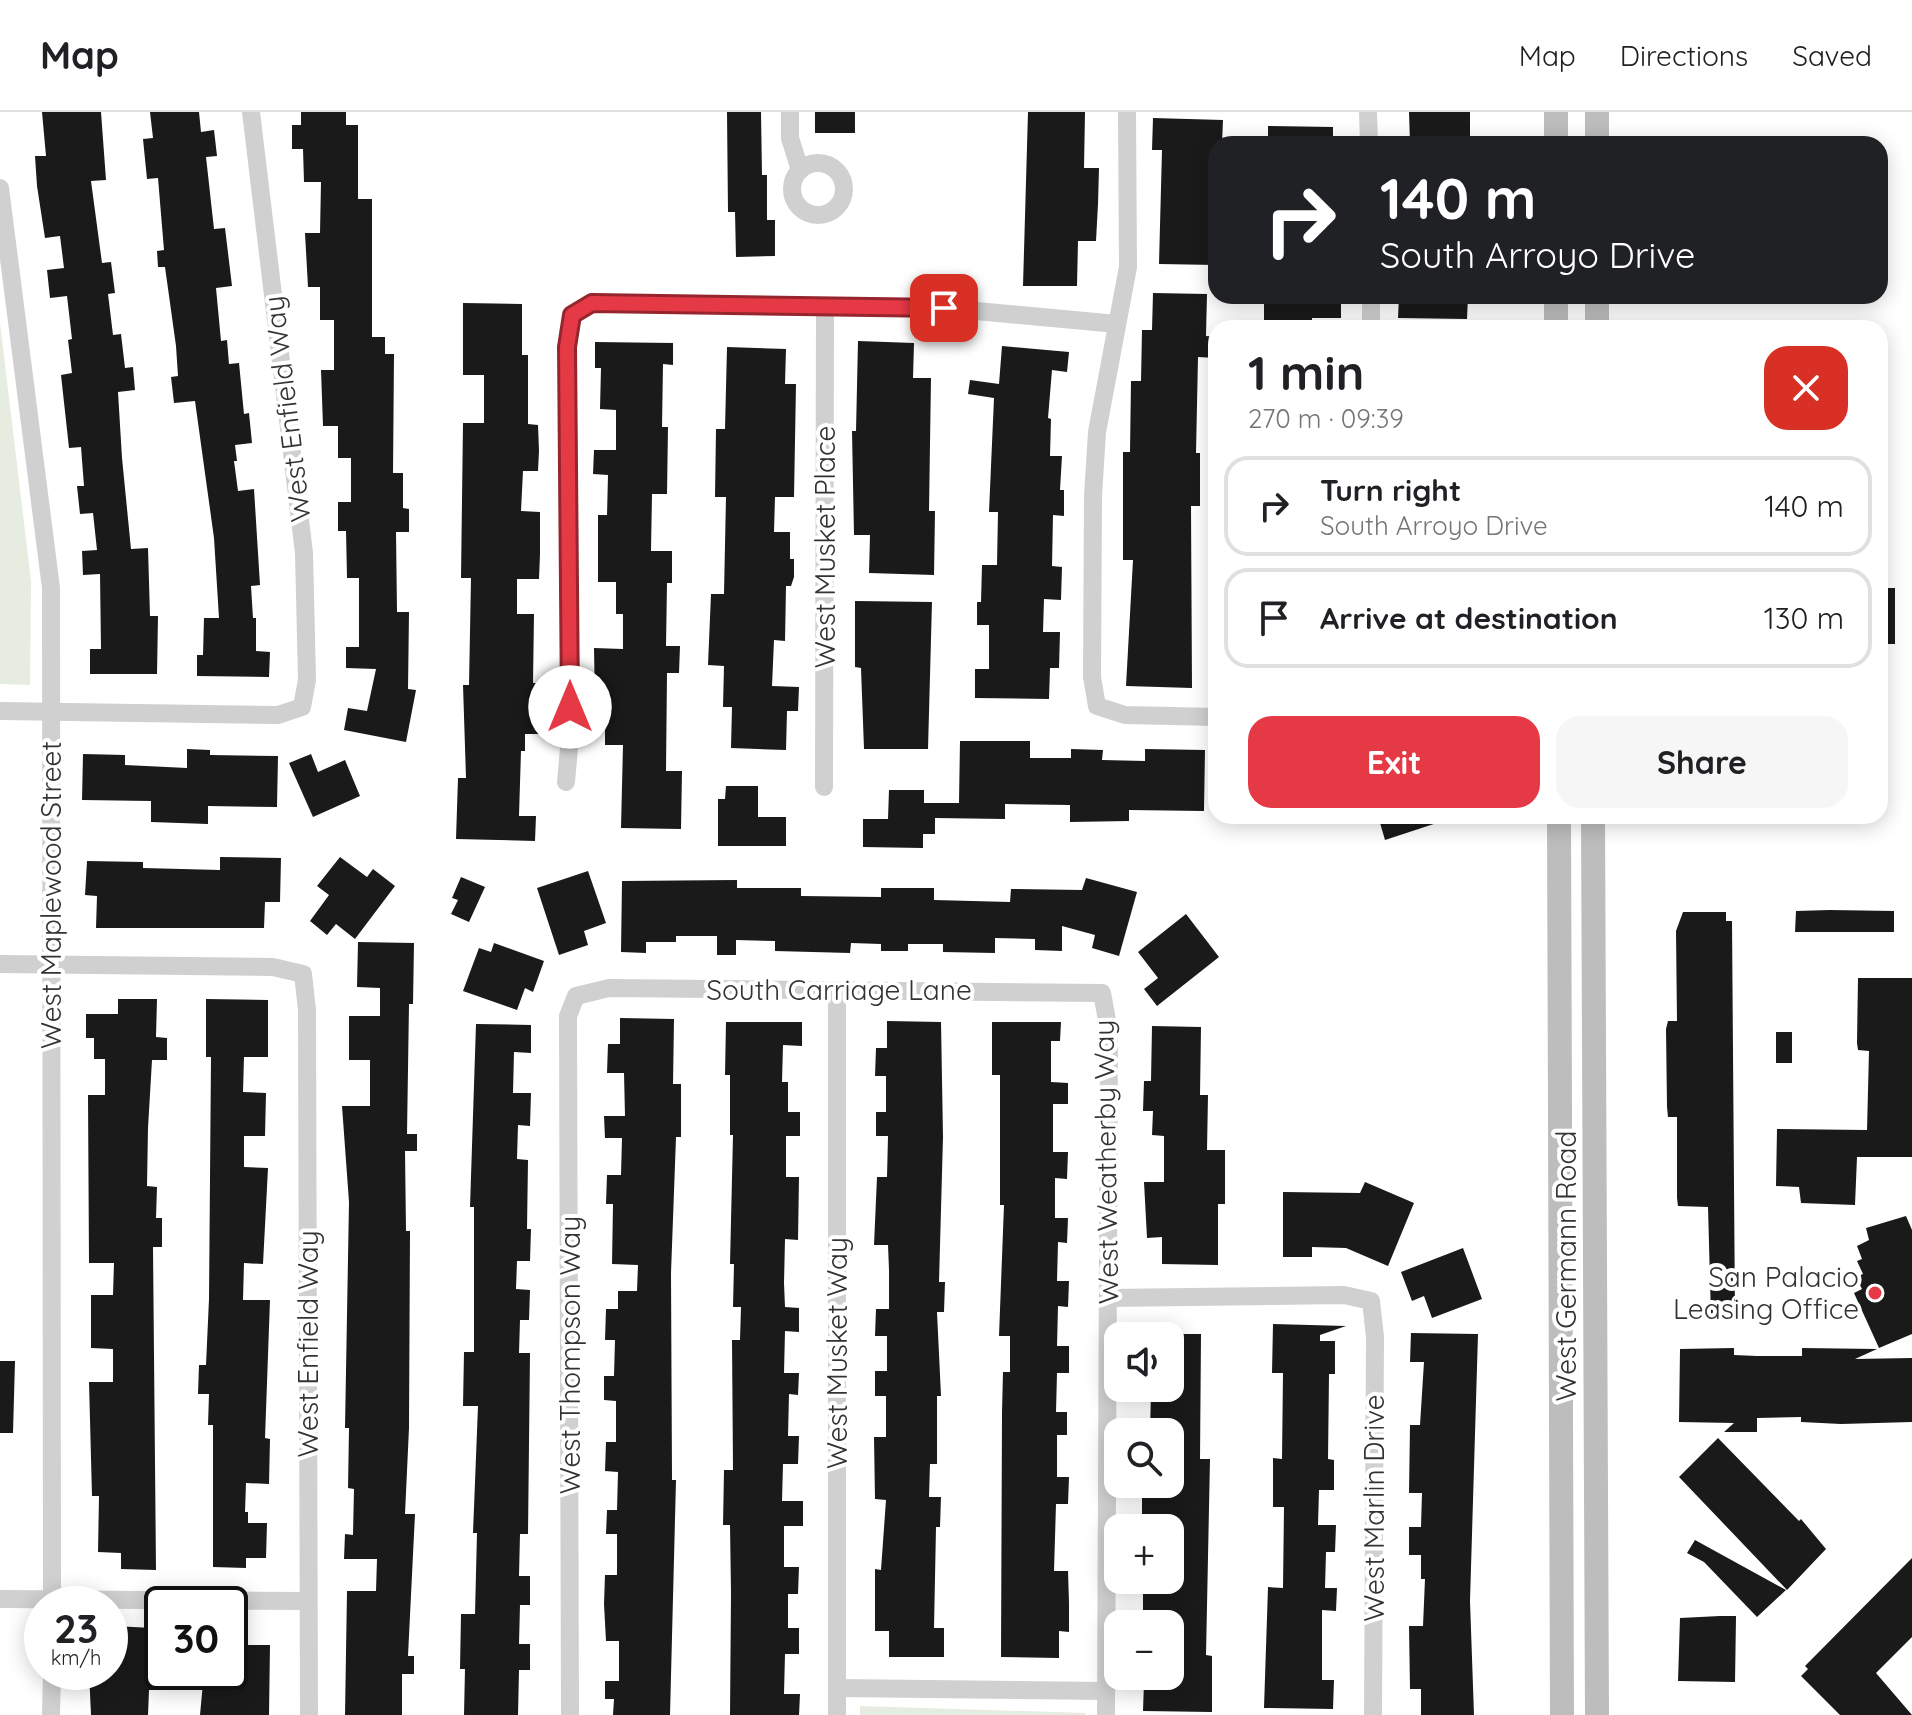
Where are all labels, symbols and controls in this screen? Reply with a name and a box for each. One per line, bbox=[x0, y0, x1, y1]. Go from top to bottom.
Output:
text: Map bbox=[40, 31, 119, 79]
text: Map bbox=[1519, 38, 1576, 73]
text: Directions bbox=[1620, 38, 1748, 73]
text: Saved bbox=[1792, 38, 1872, 73]
text: 140 m bbox=[1380, 163, 1536, 233]
icon: right bbox=[1248, 168, 1352, 272]
text: South Arroyo Drive bbox=[1380, 232, 1695, 277]
pin bbox=[910, 274, 978, 342]
icon: arrive bbox=[922, 286, 966, 330]
street label: West Enfield Way bbox=[255, 294, 318, 524]
text: 1 min bbox=[1248, 342, 1364, 402]
button: close bbox=[1764, 346, 1848, 430]
text: 270 m · 09:39 bbox=[1248, 402, 1404, 435]
street label: West Musket Place bbox=[807, 426, 842, 668]
text: Turn right bbox=[1320, 471, 1461, 509]
icon: right bbox=[1252, 484, 1296, 528]
text: 140 m bbox=[1764, 487, 1844, 525]
text: South Arroyo Drive bbox=[1320, 509, 1548, 542]
icon: arrive bbox=[1252, 596, 1296, 640]
text: Arrive at destination bbox=[1320, 599, 1618, 637]
text: 130 m bbox=[1764, 599, 1844, 637]
position arrow bbox=[528, 665, 612, 749]
button: Exit bbox=[1248, 716, 1540, 808]
button: Share bbox=[1556, 716, 1848, 808]
street label: West Maplewood Street bbox=[33, 741, 68, 1049]
street label: South Carriage Lane bbox=[706, 972, 972, 1007]
street label: West Weatherby Way bbox=[1086, 1020, 1125, 1305]
street label: West Germann Road bbox=[1548, 1131, 1583, 1401]
street label: West Thompson Way bbox=[552, 1216, 587, 1494]
street label: West Enfield Way bbox=[290, 1230, 325, 1458]
street label: West Musket Way bbox=[819, 1237, 854, 1469]
place label: San Palacio Leasing Office bbox=[1673, 1259, 1859, 1326]
marker: San Palacio Leasing Office bbox=[1866, 1284, 1884, 1302]
map controls bbox=[1104, 1322, 1184, 1690]
button: sound bbox=[1104, 1322, 1184, 1402]
street label: West Marlin Drive bbox=[1356, 1394, 1391, 1622]
button: search bbox=[1104, 1418, 1184, 1498]
button: + bbox=[1104, 1514, 1184, 1594]
speed limit sign: 30 bbox=[144, 1586, 248, 1690]
text: 23 bbox=[54, 1603, 98, 1653]
button: − bbox=[1104, 1610, 1184, 1690]
text: km/h bbox=[51, 1645, 101, 1670]

